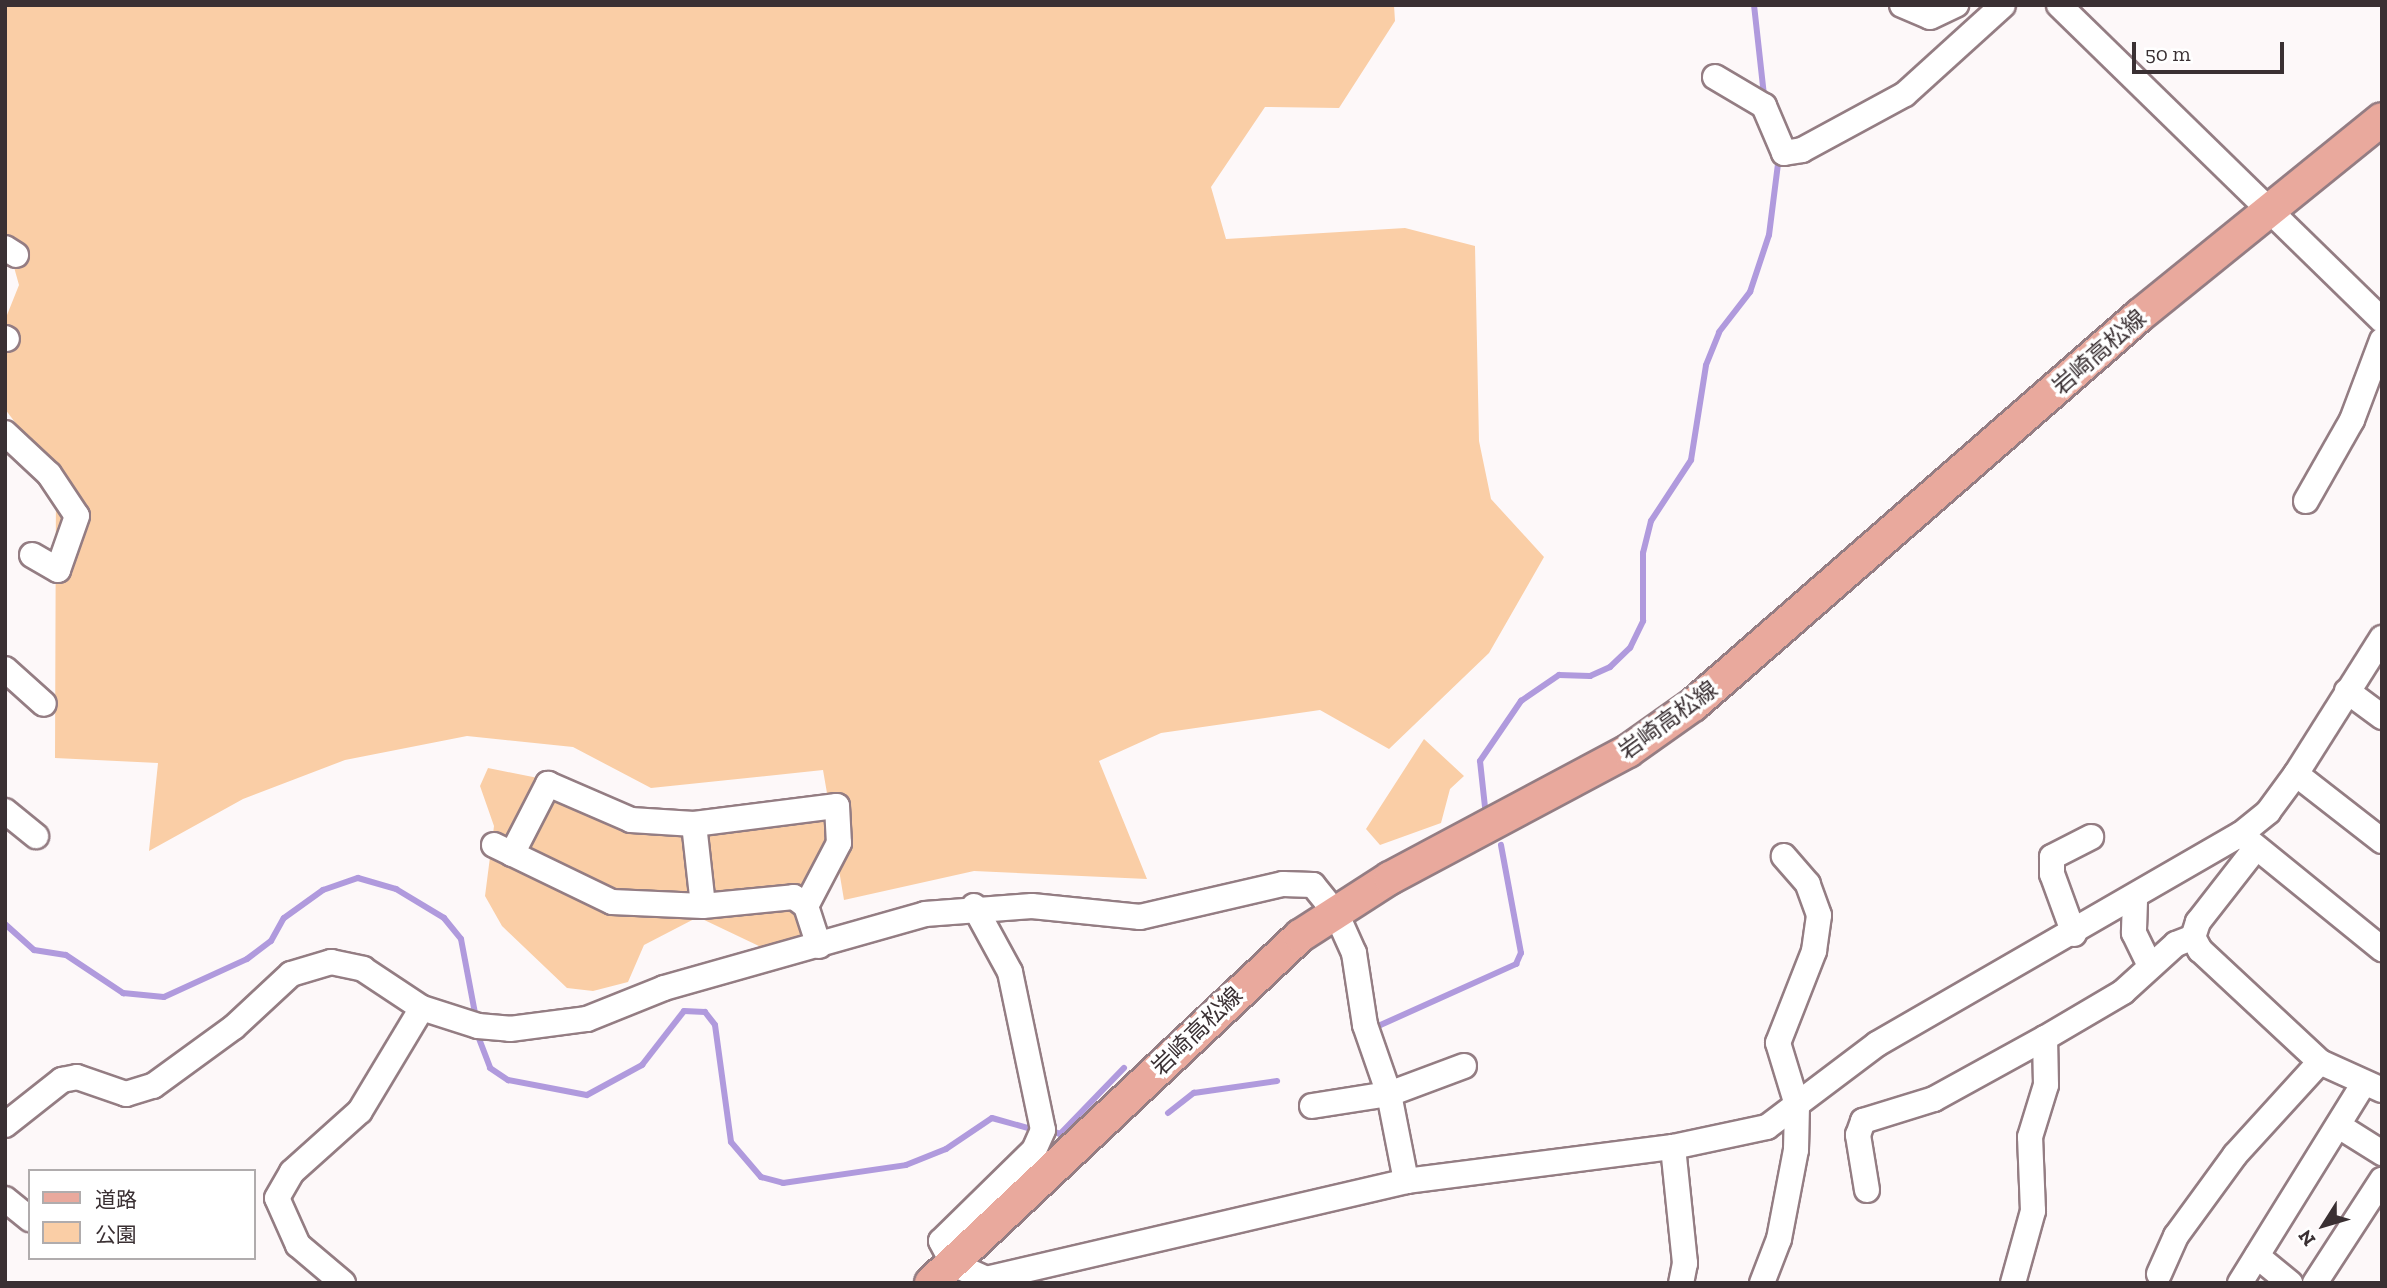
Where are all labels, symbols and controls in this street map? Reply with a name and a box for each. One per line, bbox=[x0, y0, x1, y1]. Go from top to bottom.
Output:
scale bar bbox=[2135, 28, 2287, 72]
text: 50 m bbox=[2145, 41, 2191, 66]
street label: 岩崎高松線 bbox=[2047, 304, 2151, 400]
street label: 岩崎高松線 bbox=[1613, 675, 1723, 765]
street label: 岩崎高松線 bbox=[1146, 981, 1248, 1081]
legend bbox=[28, 1169, 256, 1260]
text: 道路 bbox=[95, 1187, 137, 1212]
north arrow bbox=[2289, 1190, 2359, 1260]
text: 公園 bbox=[95, 1222, 137, 1247]
text: N bbox=[2293, 1225, 2320, 1251]

